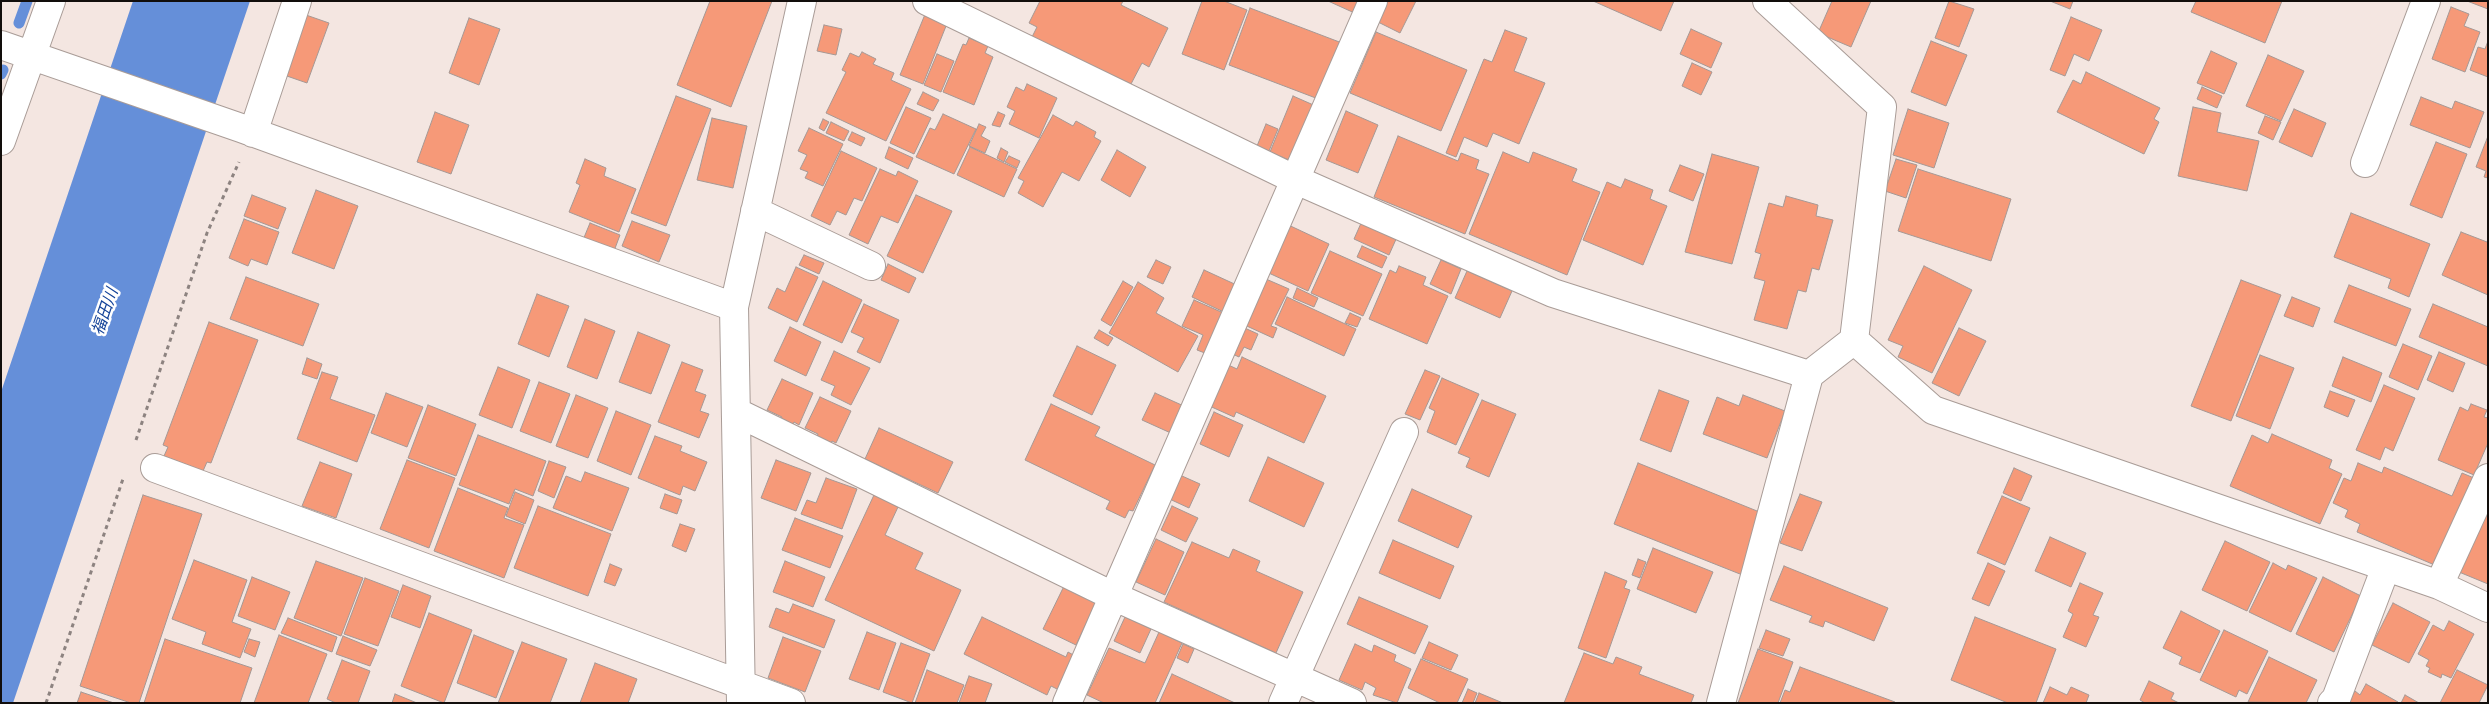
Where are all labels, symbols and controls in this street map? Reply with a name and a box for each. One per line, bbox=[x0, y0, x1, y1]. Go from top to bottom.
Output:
water label: 福田川 bbox=[89, 286, 123, 338]

